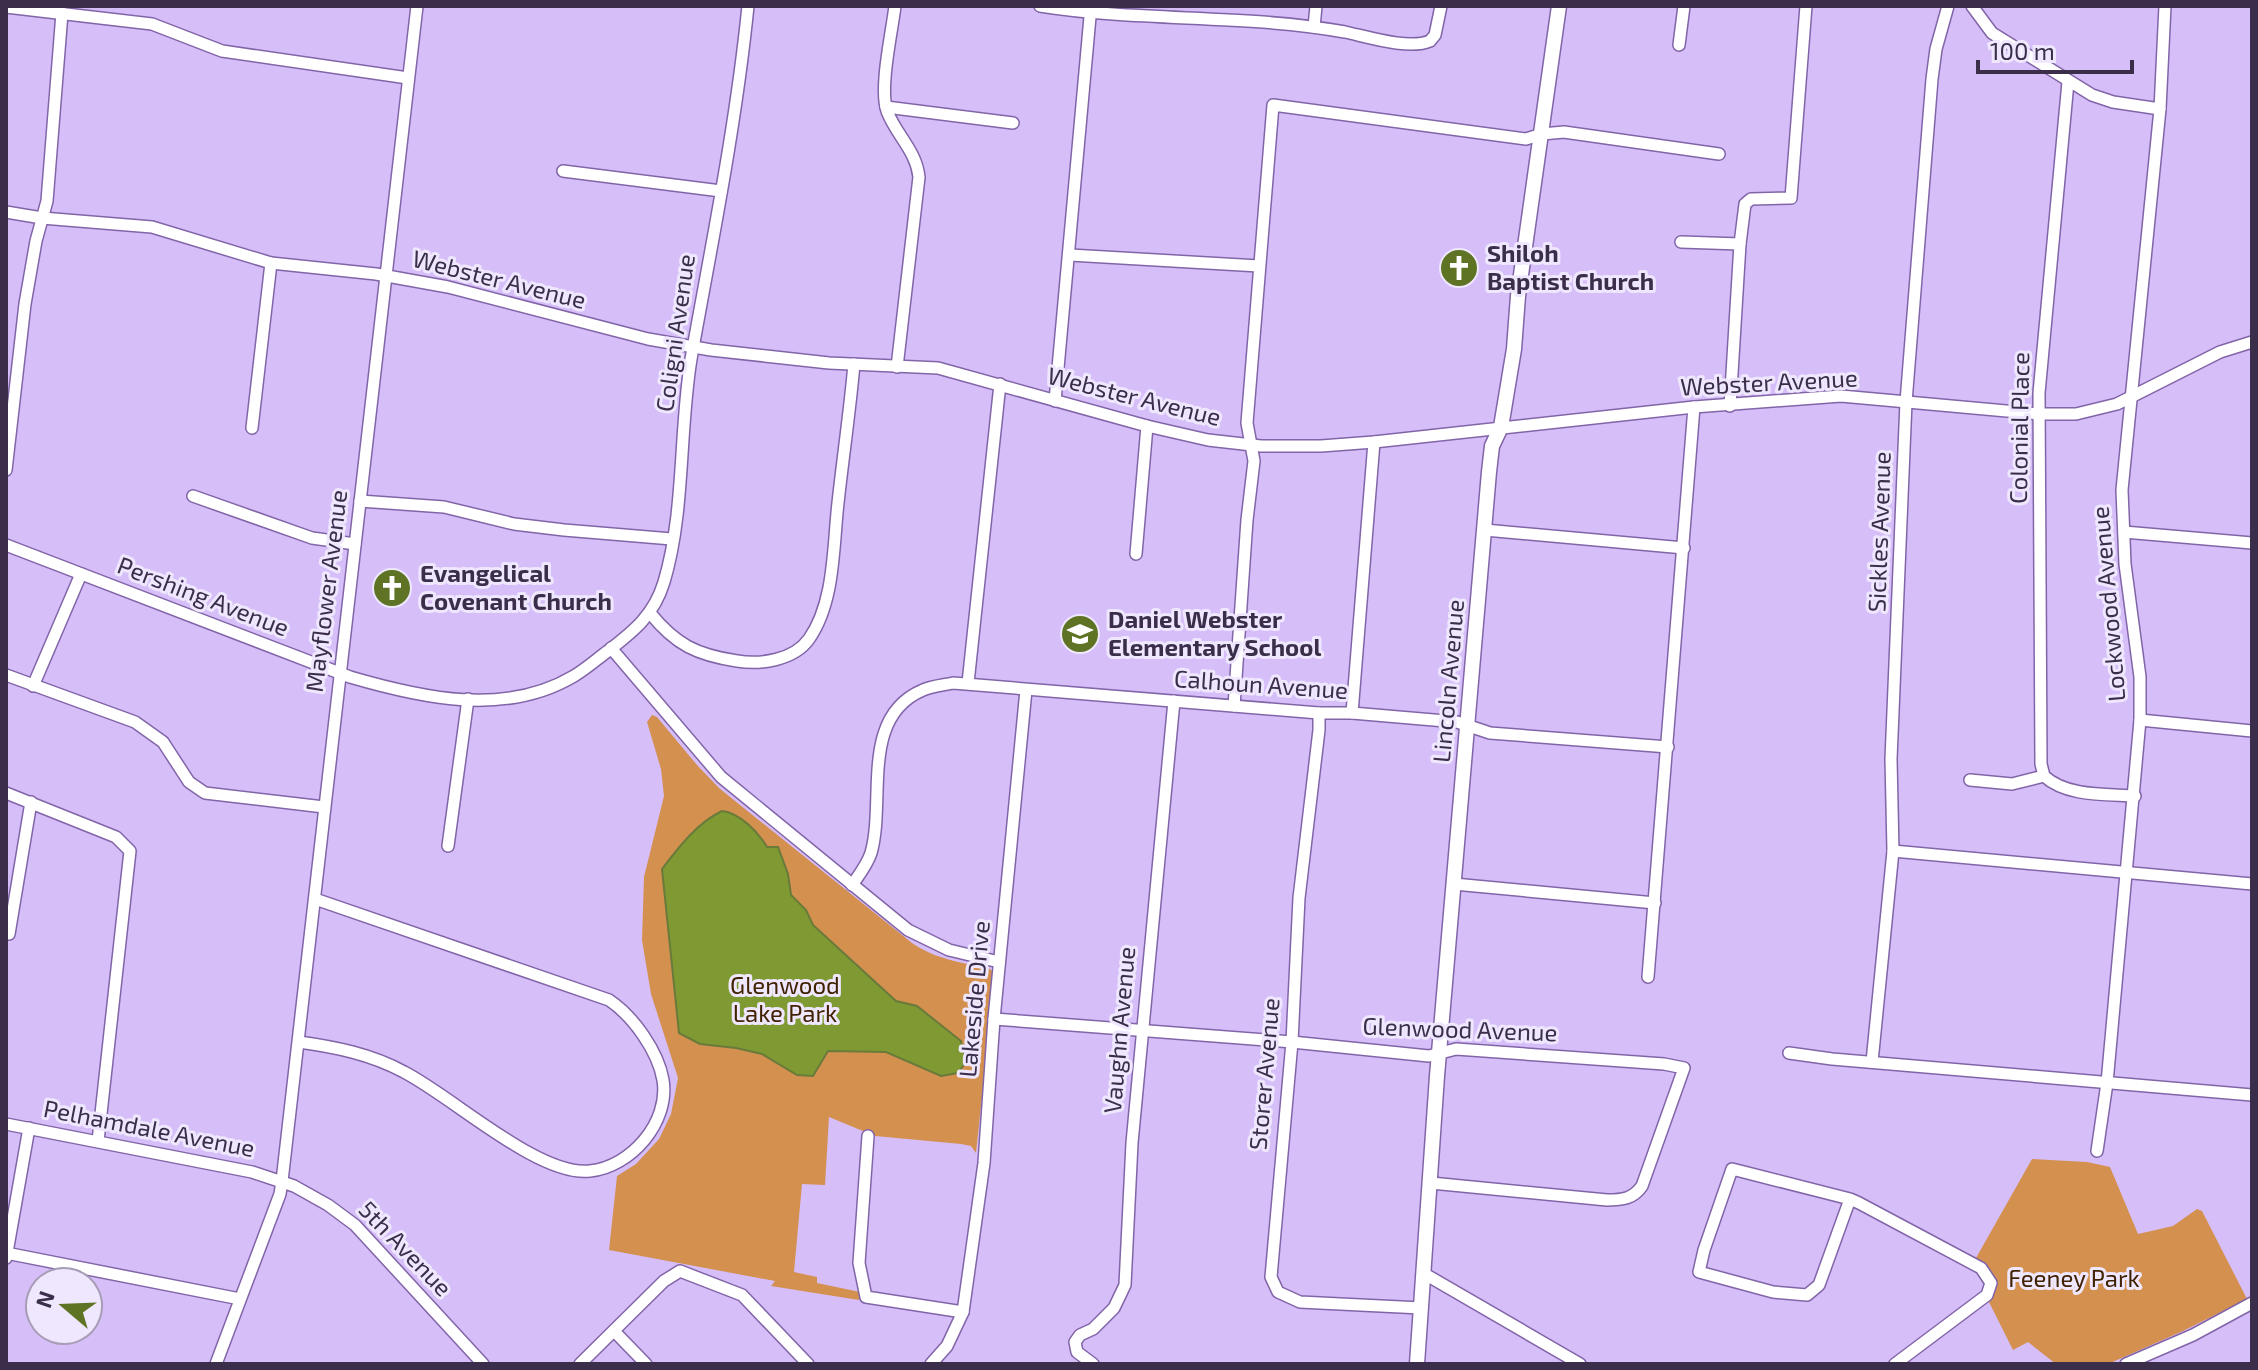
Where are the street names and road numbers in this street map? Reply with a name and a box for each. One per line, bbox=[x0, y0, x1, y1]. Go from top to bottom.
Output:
street label: Webster Avenue bbox=[410, 243, 589, 314]
street label: Coligni Avenue bbox=[649, 252, 700, 413]
street label: Colonial Place bbox=[2003, 352, 2034, 504]
street label: Webster Avenue bbox=[1045, 360, 1224, 431]
street label: Webster Avenue bbox=[1680, 362, 1858, 401]
street label: Sickles Avenue bbox=[1861, 451, 1896, 613]
street label: Mayflower Avenue bbox=[299, 488, 352, 694]
street label: Lockwood Avenue bbox=[2085, 505, 2130, 703]
street label: Pershing Avenue bbox=[114, 550, 293, 642]
street label: Lincoln Avenue bbox=[1426, 598, 1469, 764]
street label: Calhoun Avenue bbox=[1173, 663, 1349, 704]
street label: Lakeside Drive bbox=[952, 919, 995, 1079]
street label: Vaughn Avenue bbox=[1097, 945, 1140, 1114]
street label: Storer Avenue bbox=[1242, 997, 1285, 1151]
street label: Glenwood Avenue bbox=[1362, 1011, 1558, 1046]
street label: Pelhamdale Avenue bbox=[41, 1093, 257, 1162]
street label: 5th Avenue bbox=[354, 1194, 459, 1302]

